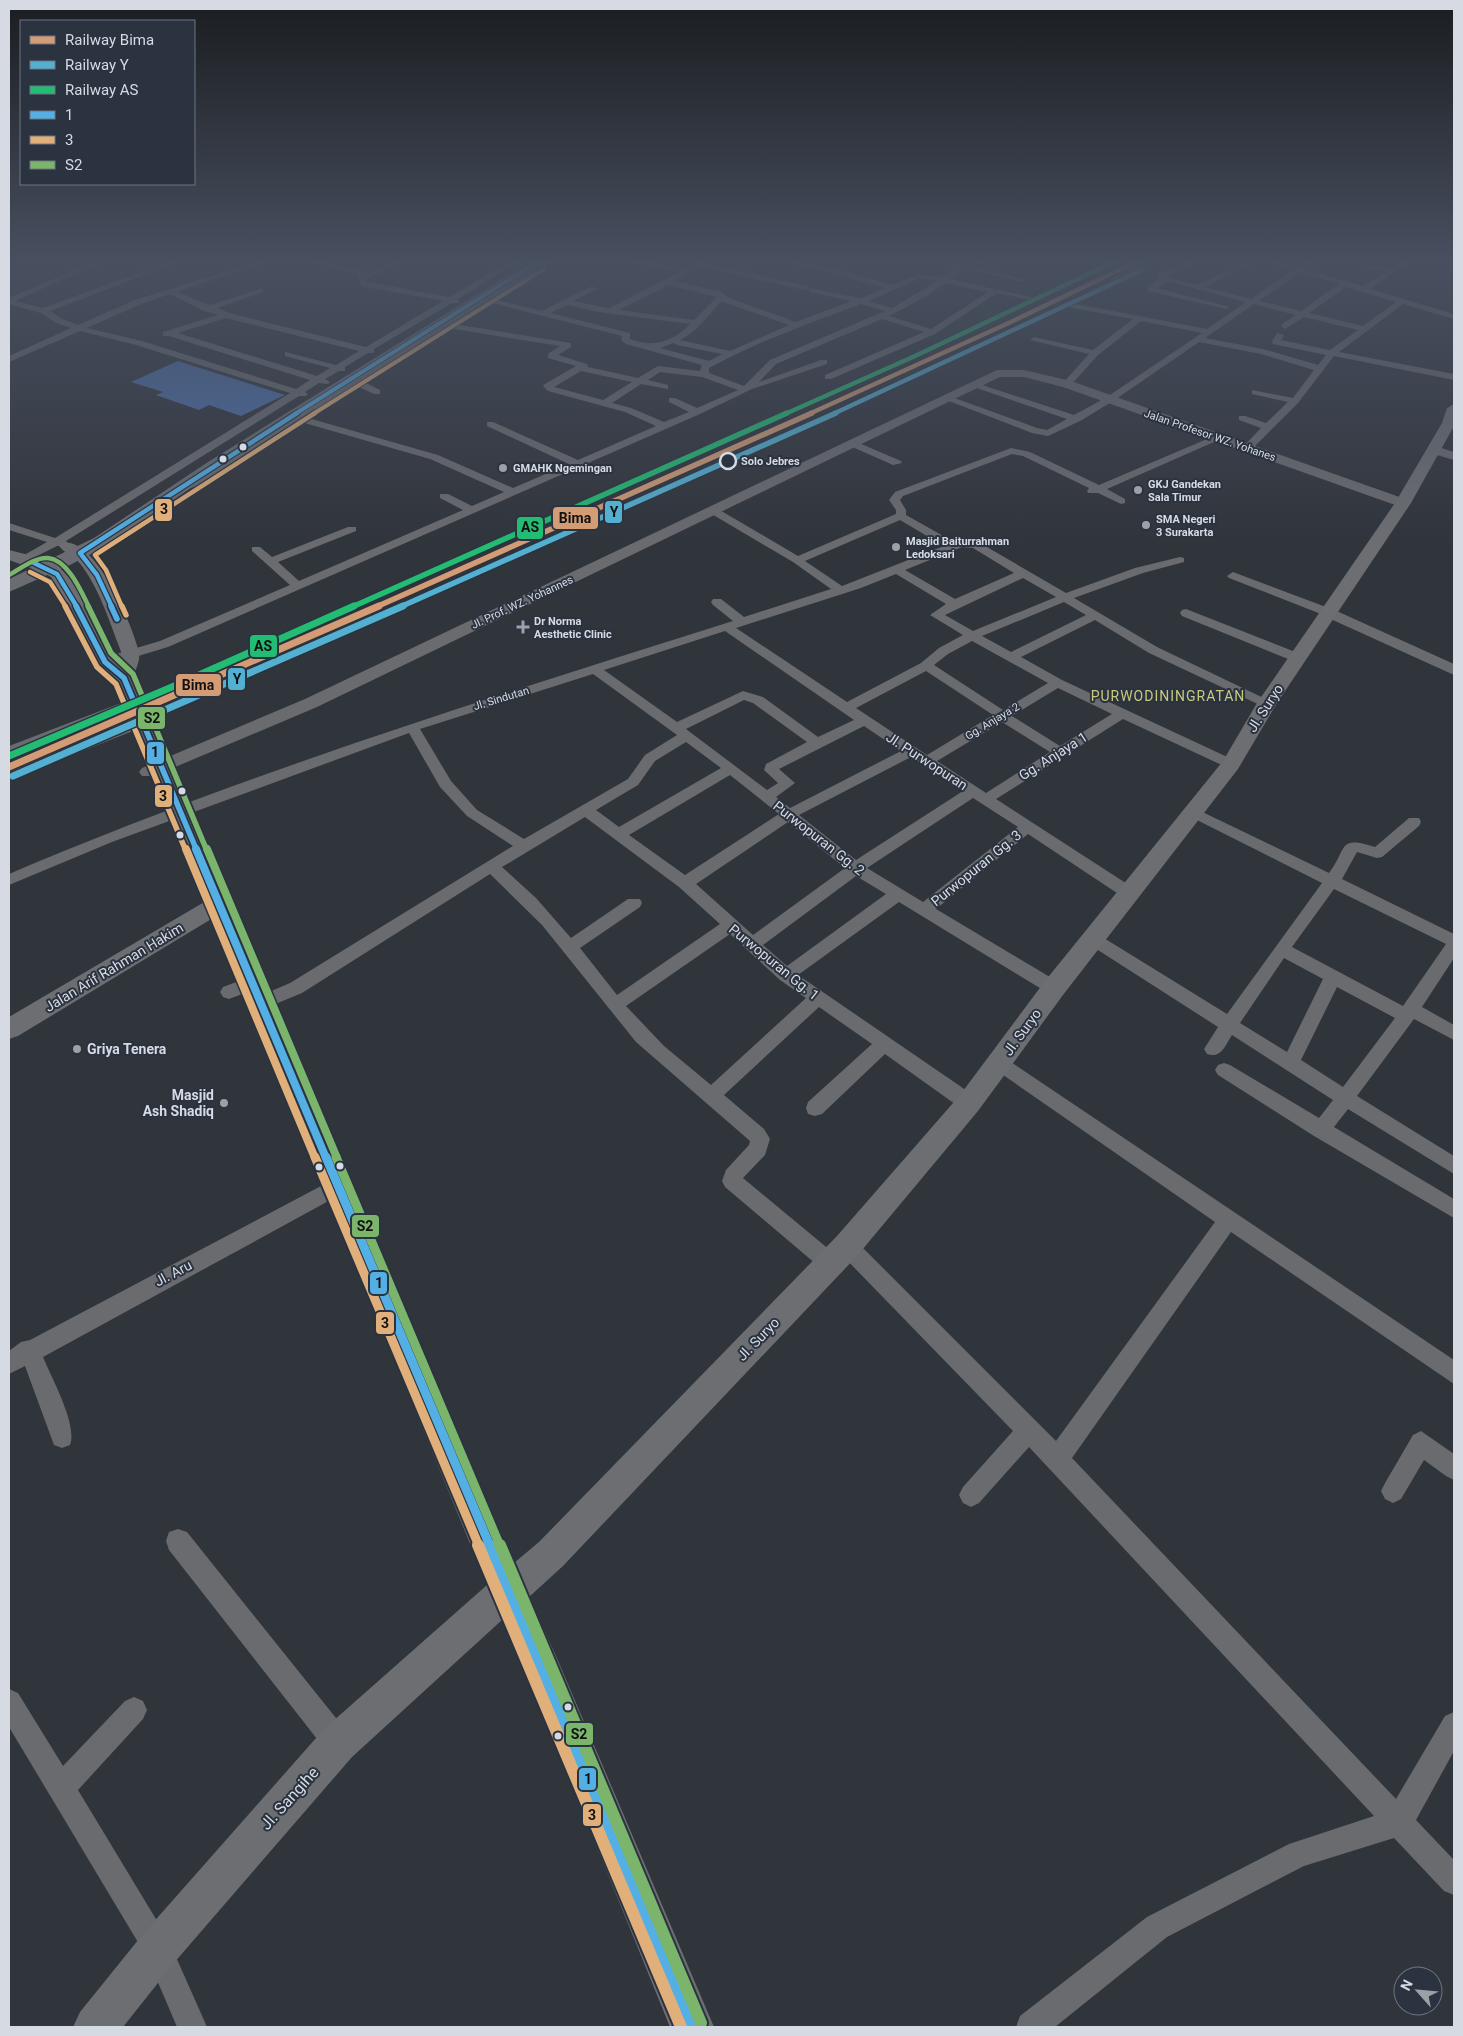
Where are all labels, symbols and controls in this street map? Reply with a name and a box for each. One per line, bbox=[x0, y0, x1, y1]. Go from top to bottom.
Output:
legend bbox=[20, 20, 195, 185]
text: Railway Bima bbox=[65, 31, 154, 49]
text: Railway Y bbox=[65, 56, 129, 74]
text: Railway AS bbox=[65, 81, 139, 99]
text: 1 bbox=[65, 106, 73, 124]
text: 3 bbox=[65, 131, 73, 149]
text: S2 bbox=[65, 156, 82, 174]
street label: Jalan Profesor WZ. Yohanes bbox=[1142, 407, 1278, 464]
unlabelled marker bbox=[238, 442, 248, 452]
marker: Solo Jebres bbox=[719, 452, 737, 470]
unlabelled marker bbox=[218, 454, 228, 464]
place label: Solo Jebres bbox=[741, 455, 800, 468]
marker: GMAHK Ngemingan bbox=[497, 462, 509, 474]
place label: GMAHK Ngemingan bbox=[513, 462, 612, 475]
place label: GKJ Gandekan Sala Timur bbox=[1148, 478, 1221, 504]
marker: GKJ Gandekan Sala Timur bbox=[1132, 484, 1144, 496]
line badge: 3 bbox=[154, 498, 173, 522]
line badge: Y bbox=[604, 500, 623, 524]
text: 3 bbox=[160, 501, 168, 517]
text: Y bbox=[610, 504, 619, 520]
line badge: Bima bbox=[552, 506, 599, 530]
text: Bima bbox=[559, 510, 592, 526]
place label: SMA Negeri 3 Surakarta bbox=[1156, 513, 1216, 539]
line badge: AS bbox=[516, 516, 544, 540]
text: AS bbox=[521, 519, 539, 535]
marker: SMA Negeri 3 Surakarta bbox=[1140, 519, 1152, 531]
place label: Masjid Baiturrahman Ledoksari bbox=[906, 535, 1009, 561]
marker: Masjid Baiturrahman Ledoksari bbox=[890, 541, 902, 553]
street label: Jl. Prof. WZ. Yohannes bbox=[469, 573, 575, 632]
place label: Dr Norma Aesthetic Clinic bbox=[534, 615, 612, 641]
marker: Dr Norma Aesthetic Clinic bbox=[516, 620, 530, 634]
line badge: AS bbox=[249, 634, 278, 658]
text: AS bbox=[254, 638, 272, 654]
line badge: Y bbox=[227, 667, 246, 691]
text: Y bbox=[233, 671, 242, 687]
line badge: Bima bbox=[175, 673, 222, 697]
text: Bima bbox=[182, 677, 215, 693]
street label: Jl. Suryo bbox=[1244, 681, 1286, 735]
street label: Jl. Sindutan bbox=[472, 684, 531, 713]
district label: PURWODININGRATAN bbox=[1091, 688, 1245, 704]
street label: Gg. Anjaya 2 bbox=[963, 700, 1022, 743]
line badge: S2 bbox=[137, 706, 166, 730]
text: S2 bbox=[144, 710, 160, 726]
street label: Jl. Purwopuran bbox=[883, 729, 971, 793]
street label: Gg. Anjaya 1 bbox=[1016, 729, 1090, 783]
line badge: 1 bbox=[146, 741, 165, 765]
text: 1 bbox=[151, 744, 159, 760]
line badge: 3 bbox=[154, 784, 173, 808]
unlabelled marker bbox=[177, 786, 187, 796]
text: 3 bbox=[159, 788, 167, 804]
street label: Purwopuran Gg. 2 bbox=[770, 797, 868, 879]
street label: Purwopuran Gg. 3 bbox=[928, 827, 1024, 909]
unlabelled marker bbox=[175, 830, 185, 840]
street label: Jalan Arif Rahman Hakim bbox=[42, 919, 186, 1015]
street label: Purwopuran Gg. 1 bbox=[726, 921, 822, 1003]
street label: Jl. Suryo bbox=[1000, 1006, 1044, 1058]
place label: Griya Tenera bbox=[87, 1041, 167, 1057]
marker: Griya Tenera bbox=[71, 1043, 83, 1055]
place label: Masjid Ash Shadiq bbox=[143, 1087, 214, 1119]
marker: Masjid Ash Shadiq bbox=[218, 1097, 230, 1109]
unlabelled marker bbox=[335, 1161, 345, 1171]
unlabelled marker bbox=[314, 1162, 324, 1172]
line badge: S2 bbox=[351, 1214, 380, 1238]
text: S2 bbox=[357, 1218, 373, 1234]
street label: Jl. Aru bbox=[152, 1257, 194, 1289]
line badge: 1 bbox=[369, 1271, 388, 1295]
text: 1 bbox=[375, 1275, 383, 1291]
line badge: 3 bbox=[375, 1311, 395, 1335]
street label: Jl. Suryo bbox=[734, 1314, 782, 1364]
text: 3 bbox=[381, 1315, 389, 1331]
unlabelled marker bbox=[563, 1702, 573, 1712]
line badge: S2 bbox=[565, 1722, 594, 1746]
text: S2 bbox=[571, 1726, 587, 1742]
unlabelled marker bbox=[553, 1731, 563, 1741]
street label: Jl. Sangihe bbox=[256, 1763, 323, 1834]
line badge: 1 bbox=[578, 1767, 597, 1791]
text: 1 bbox=[584, 1771, 592, 1787]
line badge: 3 bbox=[582, 1803, 602, 1827]
text: 3 bbox=[588, 1807, 596, 1823]
north arrow bbox=[1393, 1966, 1443, 2016]
text: N bbox=[1397, 1977, 1416, 1993]

